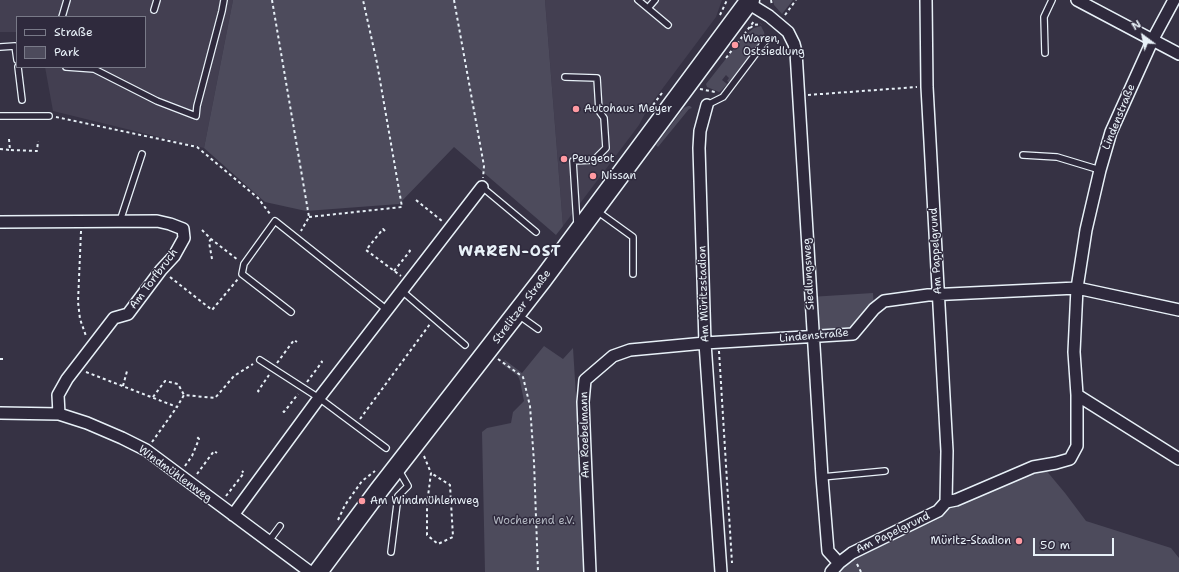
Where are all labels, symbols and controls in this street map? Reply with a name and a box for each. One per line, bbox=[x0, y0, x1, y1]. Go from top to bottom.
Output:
legend bbox=[16, 16, 146, 68]
north arrow bbox=[1123, 16, 1163, 56]
text: N bbox=[1129, 17, 1144, 34]
text: Straße bbox=[54, 24, 93, 40]
place label: Waren, Ostsiedlung bbox=[743, 32, 805, 58]
marker: Waren, Ostsiedlung bbox=[730, 40, 740, 50]
text: Park bbox=[54, 44, 80, 60]
street label: Lindenstraße bbox=[1100, 82, 1138, 152]
place label: Autohaus Meyer bbox=[584, 102, 672, 116]
marker: Autohaus Meyer bbox=[571, 104, 581, 114]
place label: Peugeot bbox=[572, 152, 615, 166]
marker: Peugeot bbox=[559, 154, 569, 164]
place label: Nissan bbox=[601, 169, 636, 183]
marker: Nissan bbox=[588, 171, 598, 181]
street label: Am Pappelgrund bbox=[927, 207, 945, 295]
street label: Siedlungsweg bbox=[801, 238, 817, 310]
district label: WAREN-OST bbox=[458, 243, 562, 261]
street label: Am Müritzstadion bbox=[696, 245, 712, 343]
street label: Am Torfbruch bbox=[127, 246, 181, 312]
street label: Strelitzer Straße bbox=[490, 267, 554, 347]
street label: Lindenstraße bbox=[779, 326, 849, 346]
street label: Am Roebelmann bbox=[578, 391, 592, 479]
street label: Windmühlenweg bbox=[136, 443, 214, 505]
place label: Am Windmühlenweg bbox=[370, 494, 479, 508]
marker: Am Windmühlenweg bbox=[357, 496, 367, 506]
street label: Am Papelgrund bbox=[854, 509, 932, 557]
park label: Wochenend e.V. bbox=[493, 514, 575, 528]
scale bar bbox=[1035, 530, 1116, 556]
place label: Müritz-Stadion bbox=[931, 534, 1011, 548]
marker: Müritz-Stadion bbox=[1014, 536, 1024, 546]
text: 50 m bbox=[1040, 537, 1070, 553]

